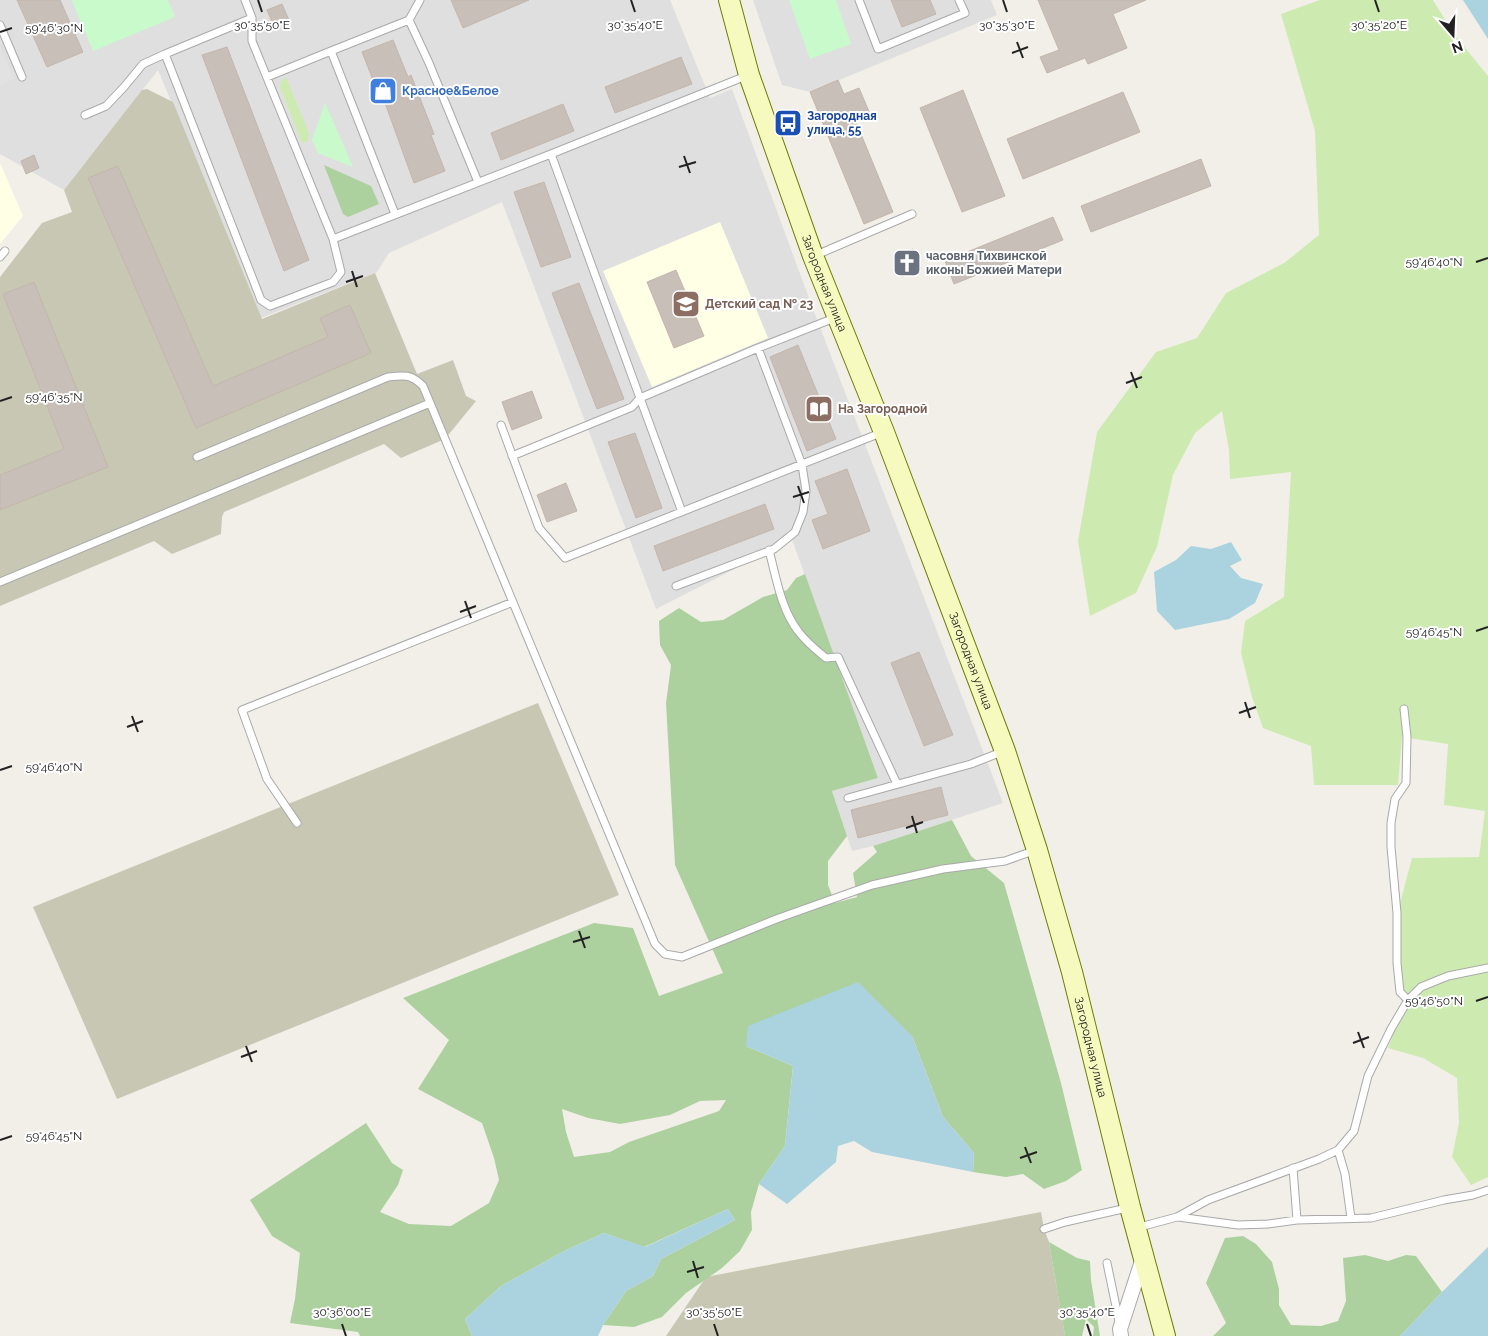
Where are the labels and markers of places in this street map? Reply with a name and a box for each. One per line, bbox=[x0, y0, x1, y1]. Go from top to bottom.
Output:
shop icon: Красное&Белое bbox=[368, 76, 398, 106]
place label: Красное&Белое bbox=[402, 84, 499, 98]
bus stop icon: Загородная улица, 55 bbox=[773, 108, 803, 138]
place label: Загородная улица, 55 bbox=[807, 109, 877, 137]
church icon: часовня Тихвинской иконы Божией Матери bbox=[892, 248, 922, 278]
place label: часовня Тихвинской иконы Божией Матери bbox=[926, 249, 1062, 277]
school or university icon: Детский сад № 23 bbox=[671, 289, 701, 319]
place label: Детский сад № 23 bbox=[705, 297, 813, 311]
library icon: На Загородной bbox=[804, 394, 834, 424]
place label: На Загородной bbox=[838, 402, 927, 416]

